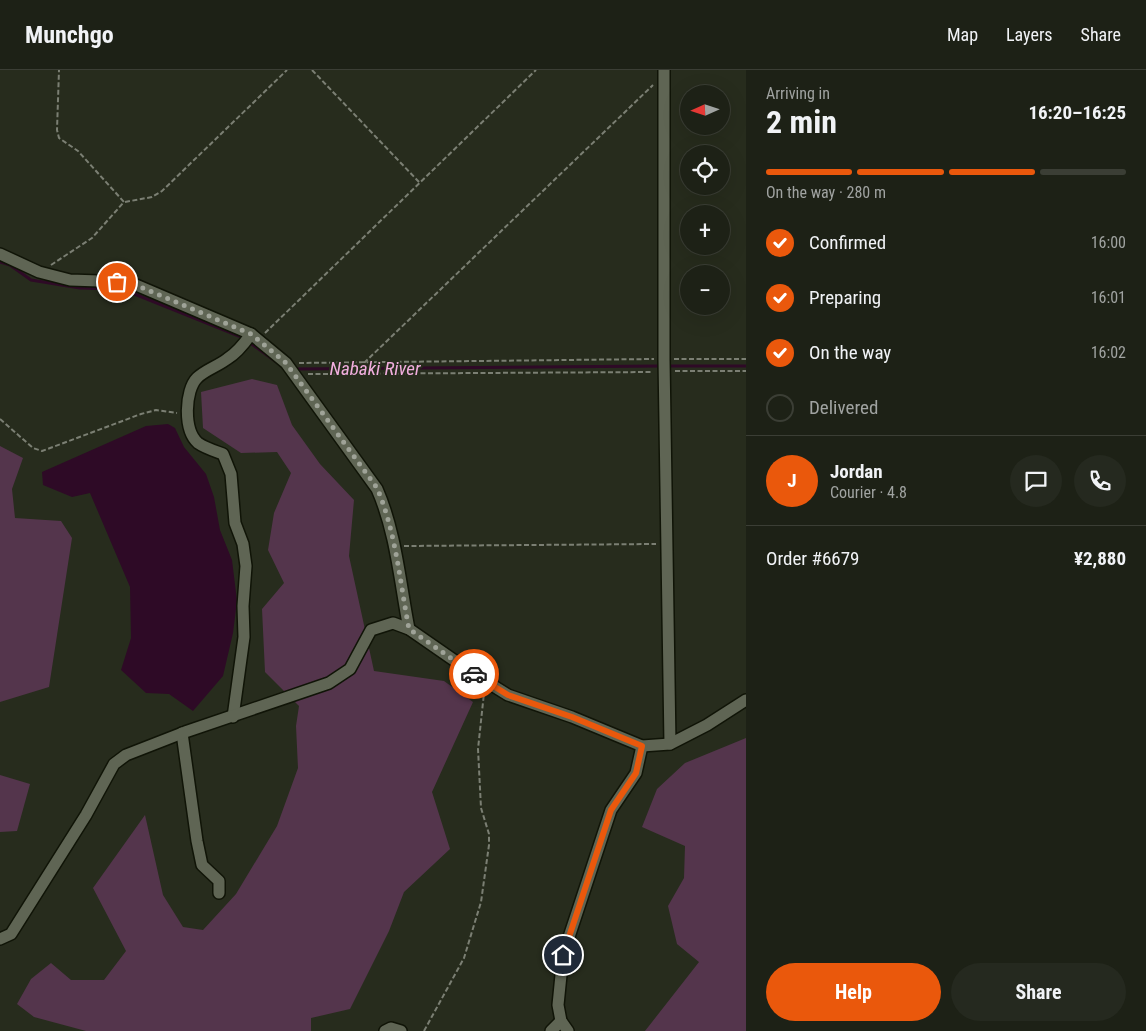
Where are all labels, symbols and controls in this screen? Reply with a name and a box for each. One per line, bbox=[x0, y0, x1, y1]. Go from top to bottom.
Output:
text: Munchgo bbox=[25, 21, 114, 49]
text: Map bbox=[947, 24, 978, 45]
text: Layers bbox=[1006, 24, 1053, 45]
text: Share bbox=[1081, 24, 1121, 45]
text: Arriving in bbox=[766, 84, 830, 103]
north arrow bbox=[680, 85, 730, 135]
map controls bbox=[680, 85, 730, 315]
text: 16:20–16:25 bbox=[1028, 101, 1126, 124]
text: 2 min bbox=[766, 103, 837, 141]
button: locate bbox=[680, 145, 730, 195]
text: On the way · 280 m bbox=[766, 183, 886, 202]
button: + bbox=[680, 205, 730, 255]
icon: check bbox=[766, 229, 794, 257]
text: Confirmed bbox=[809, 231, 886, 254]
text: 16:00 bbox=[1091, 233, 1126, 252]
pin bbox=[96, 261, 138, 303]
button: − bbox=[680, 265, 730, 315]
icon: bag bbox=[103, 268, 131, 296]
icon: check bbox=[766, 284, 794, 312]
text: Preparing bbox=[809, 286, 881, 309]
text: 16:01 bbox=[1091, 288, 1126, 307]
icon: check bbox=[766, 339, 794, 367]
text: On the way bbox=[809, 341, 891, 364]
text: 16:02 bbox=[1091, 343, 1126, 362]
water label: Nabaki River bbox=[329, 357, 421, 380]
text: Delivered bbox=[809, 396, 878, 419]
button: chat bbox=[1010, 455, 1062, 507]
button: phone bbox=[1074, 455, 1126, 507]
text: Jordan bbox=[830, 460, 883, 483]
text: J bbox=[787, 469, 797, 492]
text: Courier · 4.8 bbox=[830, 483, 907, 502]
text: Order #6679 bbox=[766, 547, 859, 570]
text: ¥2,880 bbox=[1074, 547, 1126, 570]
courier bbox=[449, 649, 499, 699]
icon: car bbox=[460, 660, 488, 688]
pin bbox=[542, 934, 584, 976]
icon: home bbox=[549, 941, 577, 969]
button: Help bbox=[766, 963, 941, 1021]
button: Share bbox=[951, 963, 1126, 1021]

